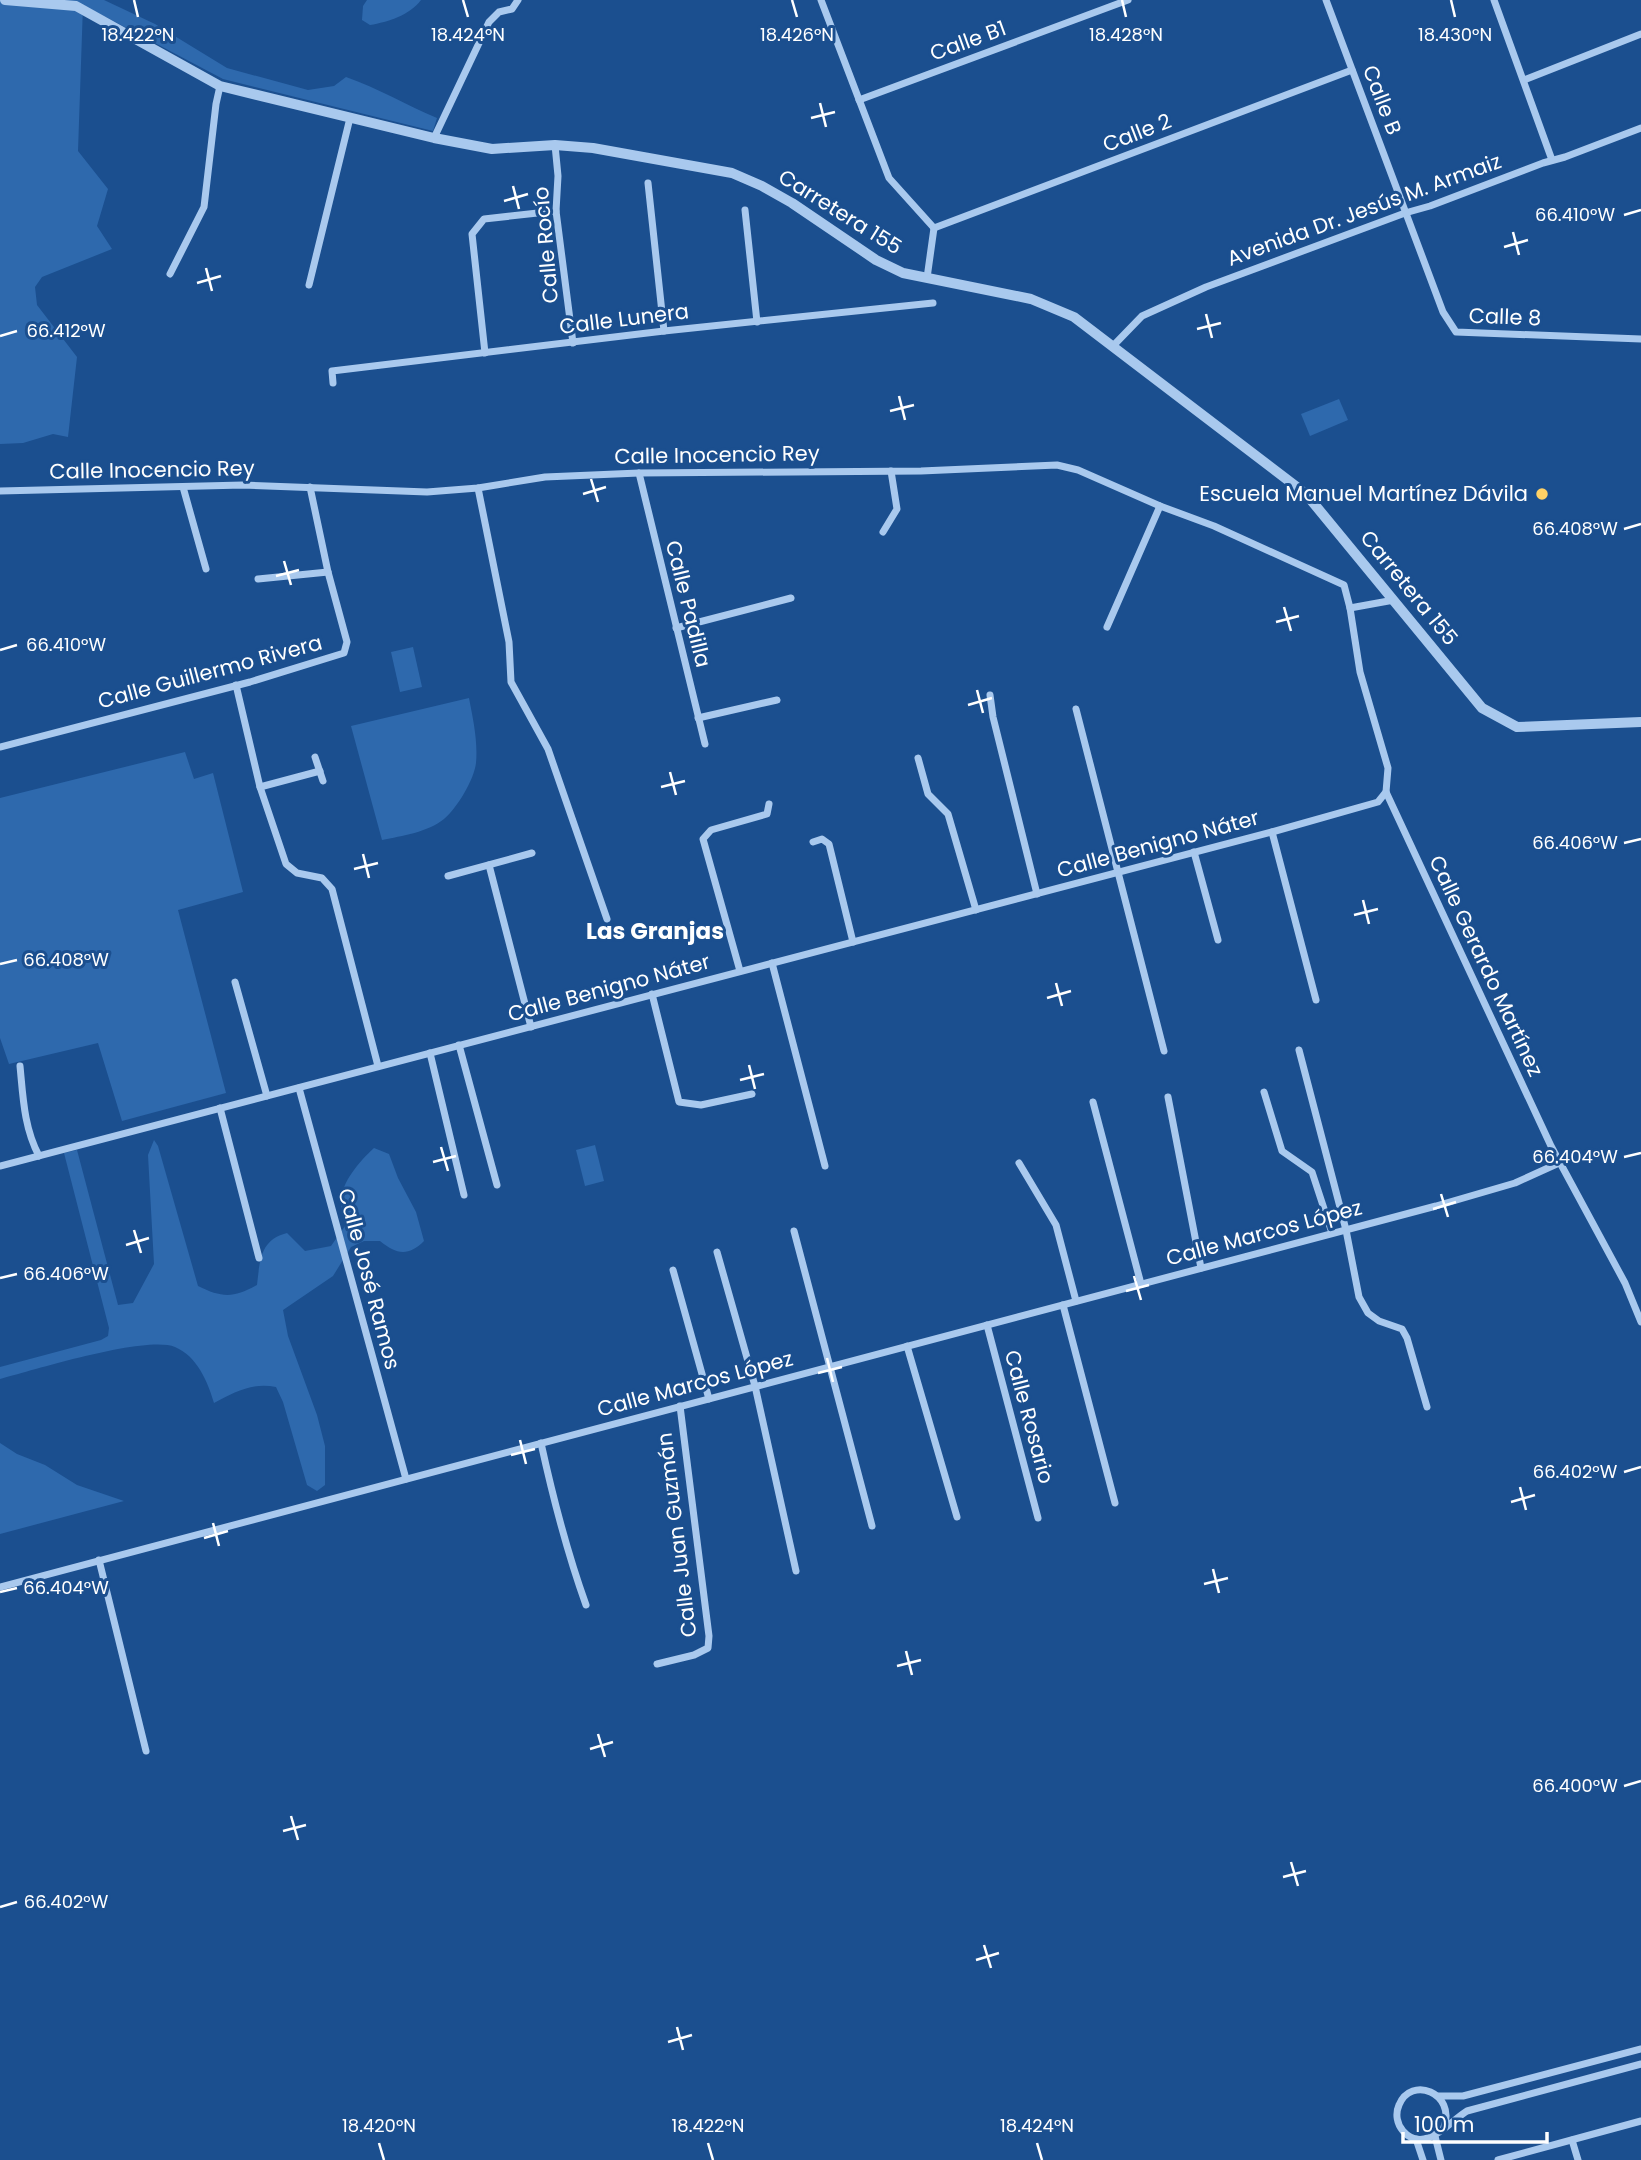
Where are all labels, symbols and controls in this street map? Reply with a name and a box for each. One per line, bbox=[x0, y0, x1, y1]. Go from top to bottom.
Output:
street label: Calle B1 bbox=[926, 13, 1010, 68]
text: 18.422°N bbox=[102, 22, 174, 47]
text: 18.424°N bbox=[431, 22, 505, 47]
text: 18.426°N bbox=[760, 22, 834, 47]
text: 18.428°N bbox=[1089, 22, 1163, 47]
text: 18.430°N bbox=[1418, 22, 1492, 47]
street label: Calle B bbox=[1356, 61, 1409, 139]
street label: Calle 2 bbox=[1098, 106, 1175, 159]
street label: Avenida Dr. Jesús M. Armaiz bbox=[1223, 146, 1505, 273]
street label: Carretera 155 bbox=[773, 162, 908, 261]
street label: Calle Rocío bbox=[526, 186, 565, 305]
text: 66.410°W bbox=[1535, 202, 1615, 227]
street label: Calle Lunera bbox=[557, 296, 690, 341]
street label: Calle 8 bbox=[1468, 301, 1542, 332]
text: 66.412°W bbox=[26, 318, 106, 343]
street label: Calle Inocencio Rey bbox=[614, 438, 820, 471]
street label: Calle Inocencio Rey bbox=[49, 453, 255, 486]
place label: Escuela Manuel Martínez Dávila bbox=[1199, 479, 1528, 508]
marker: Escuela Manuel Martínez Dávila bbox=[1534, 486, 1550, 502]
text: 66.408°W bbox=[1532, 516, 1618, 541]
street label: Carretera 155 bbox=[1354, 524, 1465, 651]
street label: Calle Padilla bbox=[659, 537, 718, 670]
street label: Calle Guillermo Rivera bbox=[95, 628, 325, 715]
text: 66.410°W bbox=[26, 632, 106, 657]
street label: Calle Benigno Náter bbox=[1054, 803, 1262, 884]
text: 66.406°W bbox=[1532, 830, 1618, 855]
street label: Calle Gerardo Martínez bbox=[1422, 851, 1550, 1081]
district label: Las Granjas bbox=[586, 915, 724, 947]
text: 66.408°W bbox=[23, 947, 109, 972]
street label: Calle Benigno Náter bbox=[505, 947, 713, 1028]
text: 66.404°W bbox=[1532, 1144, 1618, 1169]
street label: Calle José Ramos bbox=[331, 1185, 408, 1373]
street label: Calle Marcos López bbox=[1163, 1192, 1365, 1273]
text: 66.406°W bbox=[23, 1261, 109, 1286]
street label: Calle Marcos López bbox=[594, 1343, 796, 1424]
street label: Calle Rosario bbox=[998, 1347, 1061, 1487]
street label: Calle Juan Guzmán bbox=[650, 1431, 703, 1639]
text: 66.402°W bbox=[1533, 1459, 1618, 1484]
text: 66.404°W bbox=[23, 1575, 109, 1600]
text: 66.400°W bbox=[1532, 1773, 1618, 1798]
text: 66.402°W bbox=[24, 1889, 109, 1914]
scale bar bbox=[1403, 2100, 1546, 2144]
text: 100 m bbox=[1414, 2110, 1474, 2139]
text: 18.420°N bbox=[342, 2113, 416, 2138]
text: 18.422°N bbox=[672, 2113, 744, 2138]
text: 18.424°N bbox=[1000, 2113, 1074, 2138]

